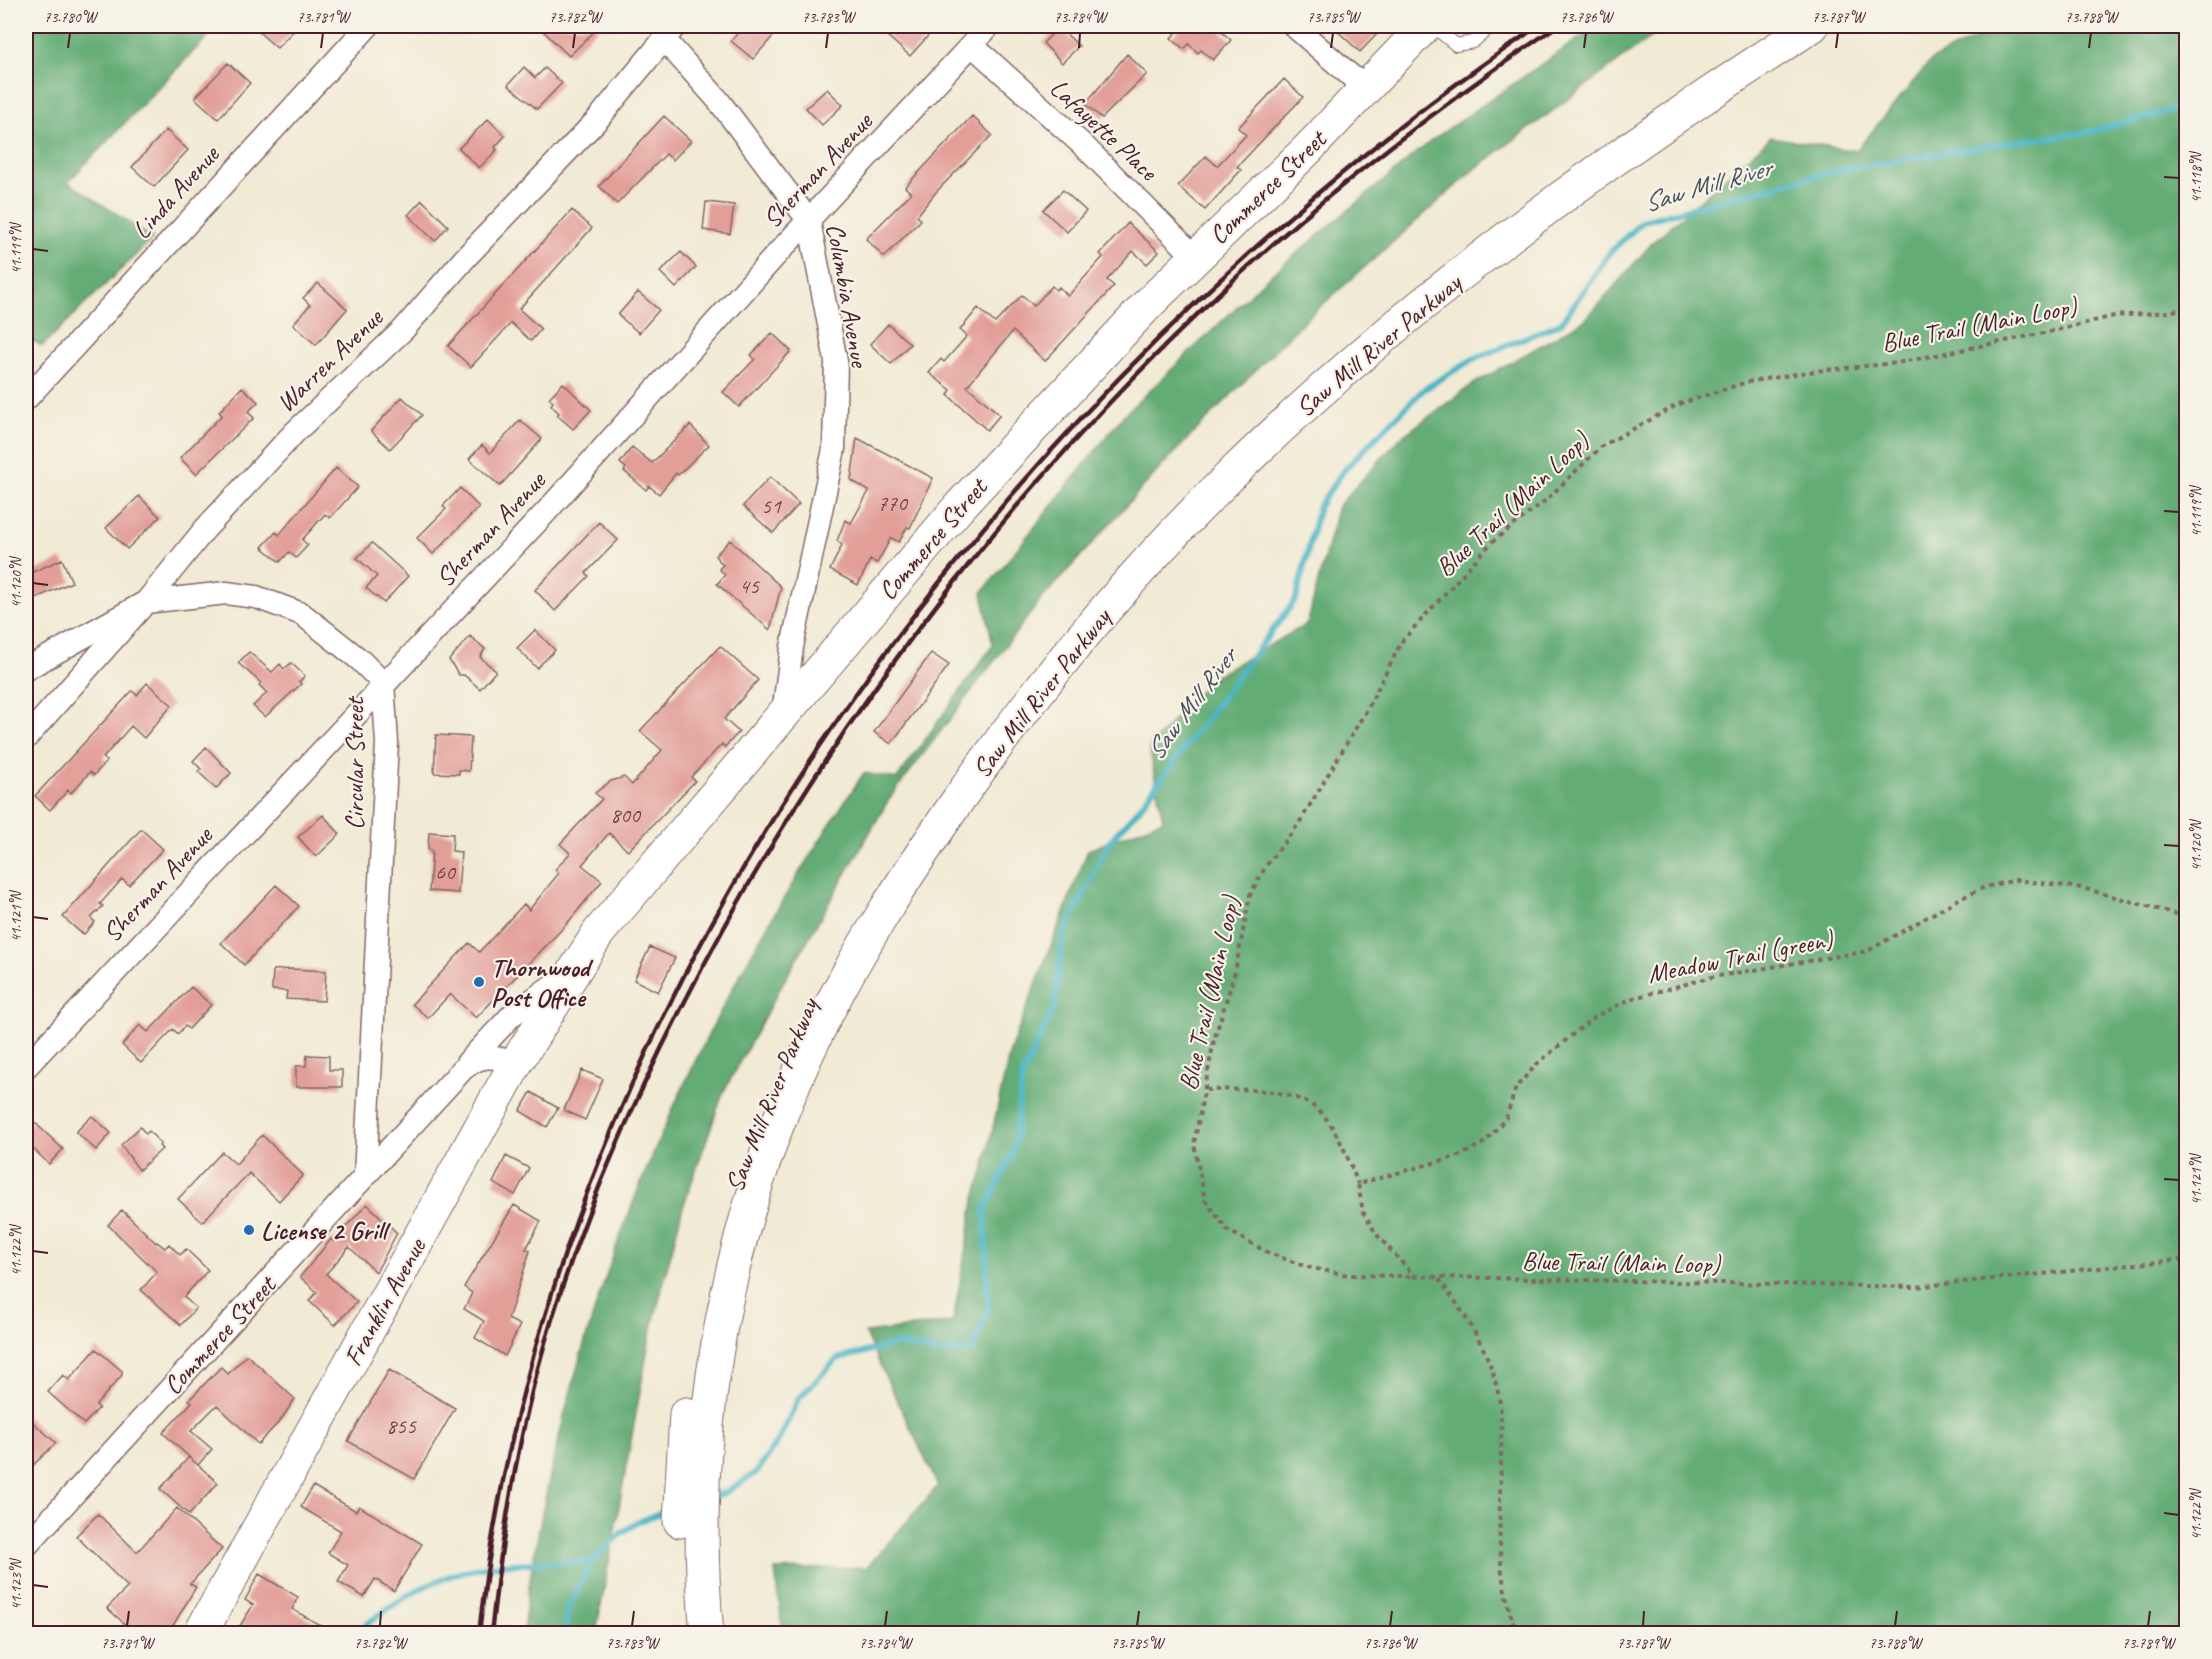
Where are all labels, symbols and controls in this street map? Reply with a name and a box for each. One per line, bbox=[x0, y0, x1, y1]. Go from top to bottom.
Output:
text: 73.780°W bbox=[44, 8, 99, 27]
text: 73.781°W bbox=[297, 8, 352, 27]
text: 73.782°W bbox=[549, 8, 604, 27]
text: 73.783°W bbox=[802, 8, 857, 27]
text: 73.784°W bbox=[1054, 8, 1109, 27]
text: 73.785°W bbox=[1307, 8, 1362, 27]
text: 73.786°W bbox=[1560, 8, 1615, 27]
text: 73.787°W bbox=[1812, 8, 1867, 27]
text: 73.788°W bbox=[2065, 8, 2120, 27]
street label: Lafayette Place bbox=[1043, 71, 1165, 188]
street label: Sherman Avenue bbox=[756, 105, 880, 235]
street label: Commerce Street bbox=[1202, 122, 1334, 251]
street label: Linda Avenue bbox=[125, 138, 227, 246]
water label: Saw Mill River bbox=[1639, 149, 1779, 219]
text: 41.118°N bbox=[2187, 150, 2206, 203]
text: 41.119°N bbox=[7, 221, 26, 274]
street label: Columbia Avenue bbox=[819, 221, 877, 372]
street label: Saw Mill River Parkway bbox=[1289, 265, 1469, 424]
street label: Blue Trail (Main Loop) bbox=[1879, 289, 2081, 360]
street label: Warren Avenue bbox=[269, 301, 390, 419]
street label: Blue Trail (Main Loop) bbox=[1429, 424, 1597, 584]
street label: Sherman Avenue bbox=[429, 464, 553, 594]
street label: Commerce Street bbox=[871, 470, 996, 607]
text: 41.119°N bbox=[2187, 484, 2206, 537]
house number: 770 bbox=[877, 489, 909, 517]
house number: 51 bbox=[761, 492, 782, 520]
text: 41.120°N bbox=[7, 555, 26, 608]
house number: 45 bbox=[739, 572, 760, 600]
street label: Saw Mill River Parkway bbox=[965, 601, 1119, 784]
water label: Saw Mill River bbox=[1138, 638, 1247, 767]
street label: Circular Street bbox=[338, 696, 371, 830]
house number: 800 bbox=[610, 801, 642, 829]
text: 41.120°N bbox=[2187, 818, 2206, 871]
street label: Sherman Avenue bbox=[96, 819, 220, 949]
house number: 60 bbox=[435, 858, 457, 886]
text: 41.121°N bbox=[7, 889, 26, 942]
street label: Blue Trail (Main Loop) bbox=[1171, 892, 1248, 1093]
street label: Meadow Trail (green) bbox=[1645, 922, 1837, 991]
place label: Thornwood Post Office bbox=[491, 951, 594, 1014]
marker: Thornwood Post Office bbox=[472, 975, 486, 989]
street label: Saw Mill River Parkway bbox=[718, 992, 826, 1197]
text: 41.121°N bbox=[2187, 1152, 2206, 1205]
place label: License 2 Grill bbox=[261, 1214, 392, 1247]
text: 41.122°N bbox=[7, 1223, 26, 1276]
marker: License 2 Grill bbox=[242, 1223, 256, 1237]
street label: Franklin Avenue bbox=[336, 1232, 434, 1372]
street label: Blue Trail (Main Loop) bbox=[1522, 1244, 1722, 1281]
street label: Commerce Street bbox=[156, 1268, 284, 1401]
house number: 855 bbox=[386, 1412, 417, 1440]
text: 41.122°N bbox=[2187, 1487, 2206, 1540]
text: 41.123°N bbox=[7, 1557, 26, 1610]
text: 73.781°W bbox=[101, 1634, 156, 1653]
text: 73.782°W bbox=[354, 1634, 409, 1653]
text: 73.783°W bbox=[606, 1634, 661, 1653]
text: 73.784°W bbox=[859, 1634, 914, 1653]
text: 73.785°W bbox=[1111, 1634, 1166, 1653]
text: 73.786°W bbox=[1364, 1634, 1419, 1653]
text: 73.787°W bbox=[1617, 1634, 1672, 1653]
text: 73.788°W bbox=[1869, 1634, 1924, 1653]
text: 73.789°W bbox=[2122, 1634, 2177, 1653]

